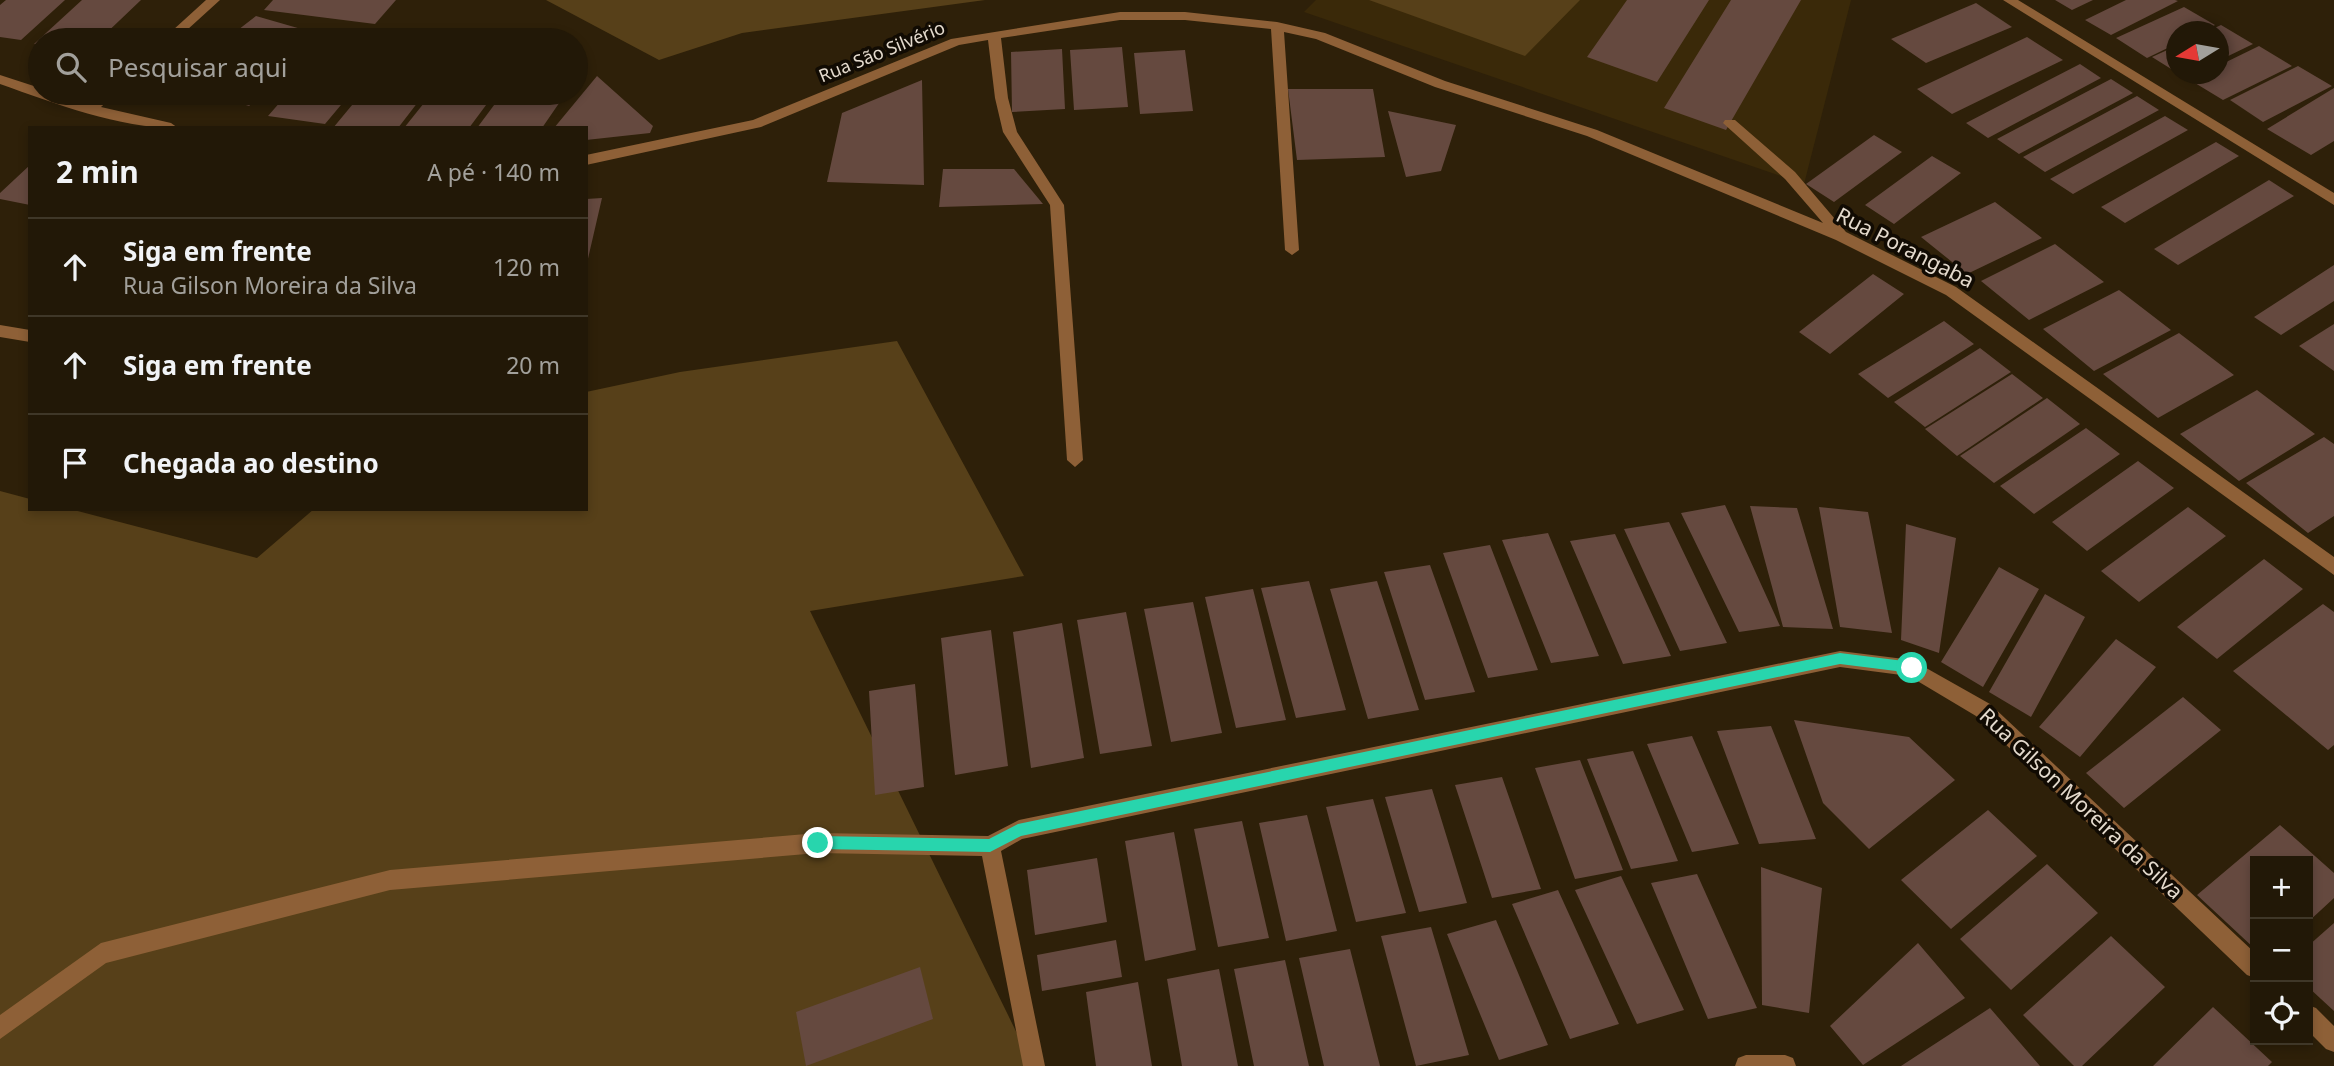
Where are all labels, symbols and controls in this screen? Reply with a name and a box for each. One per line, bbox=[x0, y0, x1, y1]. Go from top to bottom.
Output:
street label: Rua São Silvério bbox=[815, 15, 948, 87]
north arrow bbox=[2166, 21, 2229, 84]
search box bbox=[28, 28, 588, 105]
icon: search bbox=[52, 48, 90, 86]
text: Pesquisar aqui bbox=[108, 49, 288, 85]
text: 2 min bbox=[56, 151, 139, 192]
text: A pé · 140 m bbox=[427, 156, 560, 188]
street label: Rua Porangaba bbox=[1832, 200, 1979, 294]
text: Siga em frente bbox=[123, 233, 312, 269]
icon: ahead bbox=[56, 248, 94, 286]
text: 120 m bbox=[493, 251, 560, 283]
text: Rua Gilson Moreira da Silva bbox=[123, 269, 417, 301]
icon: ahead bbox=[56, 346, 94, 384]
text: Siga em frente bbox=[123, 347, 312, 383]
text: 20 m bbox=[506, 349, 560, 381]
icon: arrive bbox=[56, 444, 94, 482]
text: Chegada ao destino bbox=[123, 445, 379, 481]
route start bbox=[1896, 652, 1927, 683]
street label: Rua Gilson Moreira da Silva bbox=[1974, 702, 2189, 905]
route end bbox=[802, 827, 833, 858]
map controls bbox=[2250, 856, 2313, 1045]
button: + bbox=[2250, 856, 2313, 919]
button: − bbox=[2250, 919, 2313, 982]
button: locate bbox=[2250, 982, 2313, 1045]

